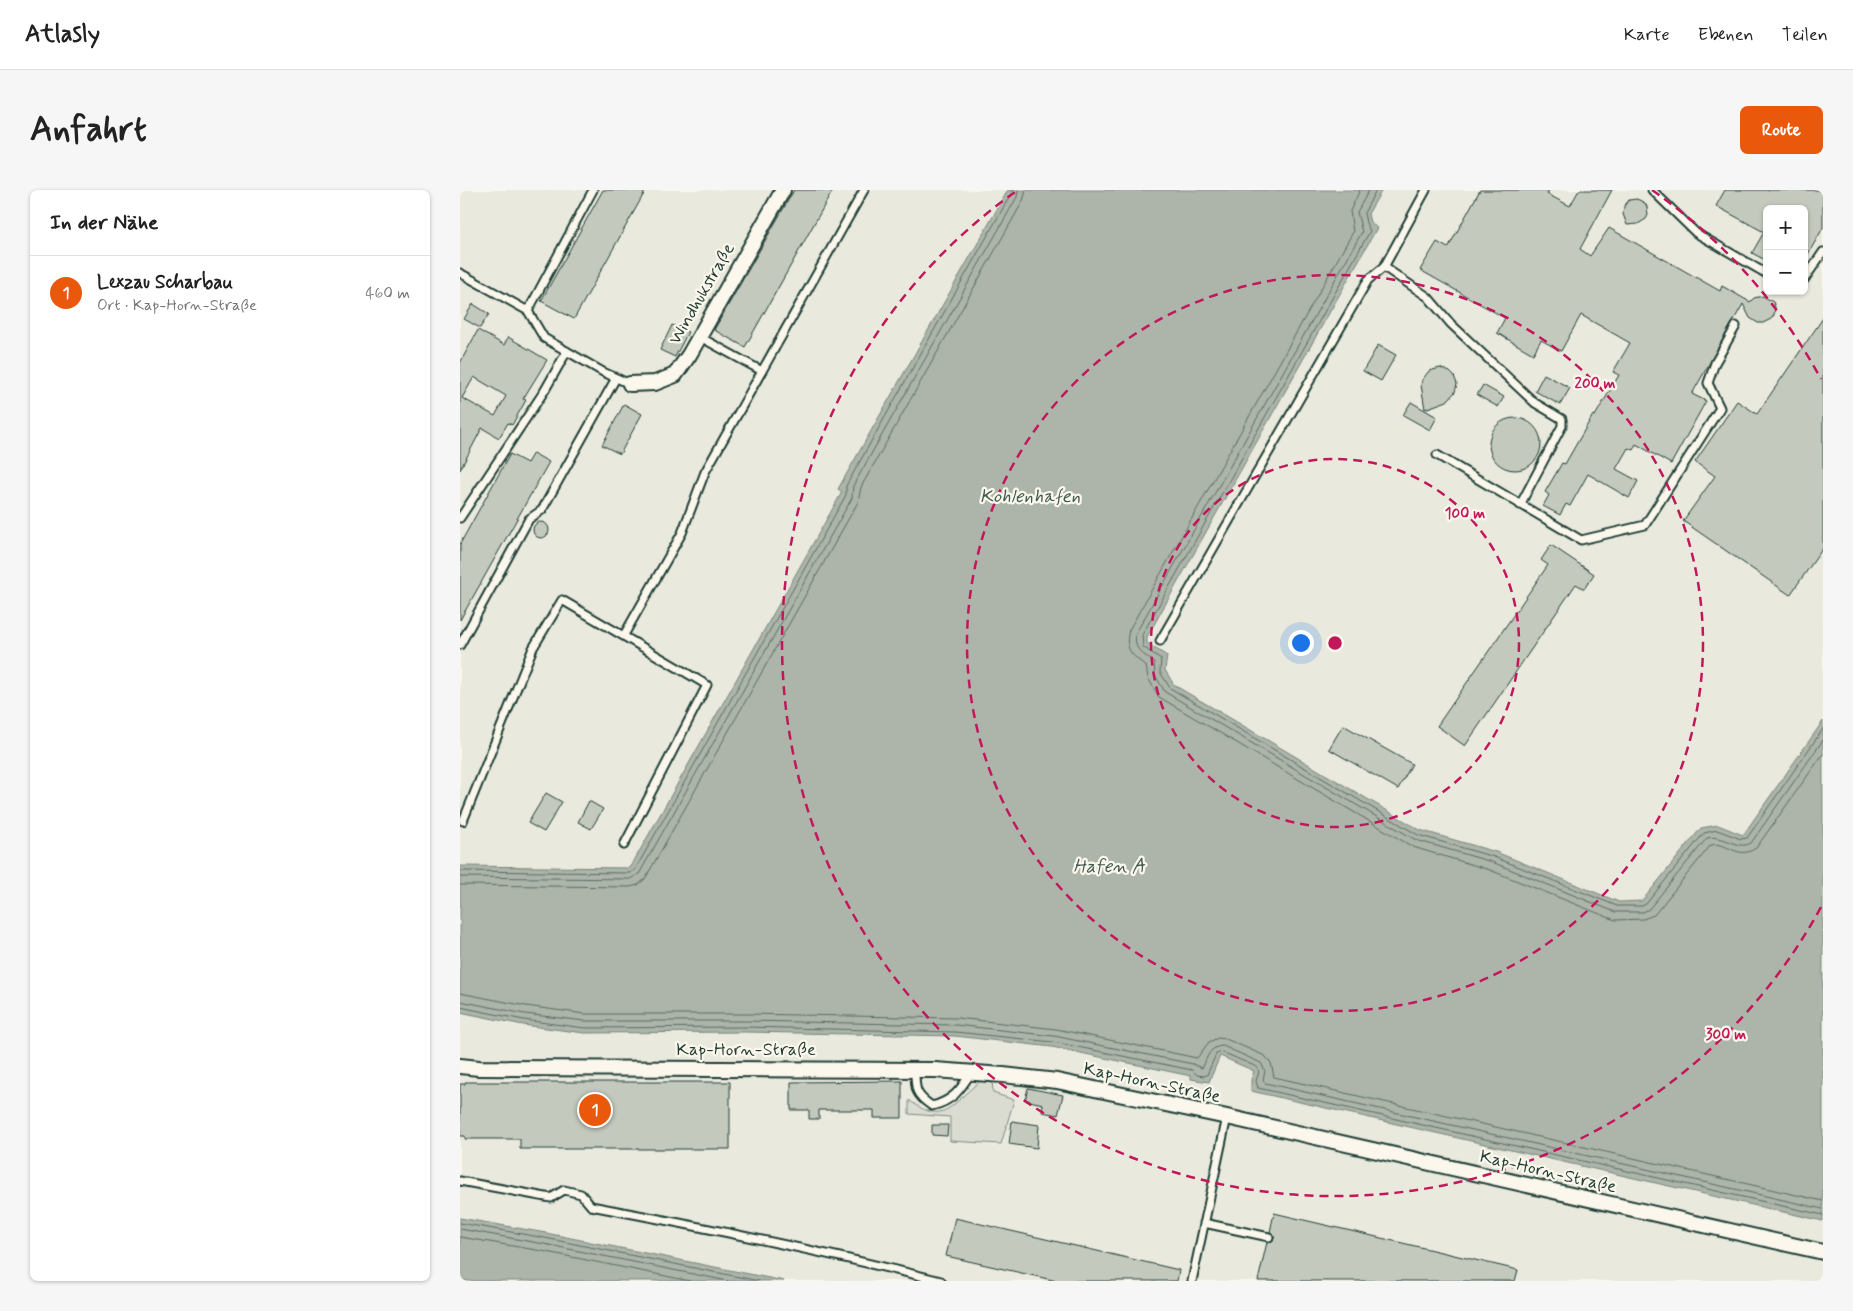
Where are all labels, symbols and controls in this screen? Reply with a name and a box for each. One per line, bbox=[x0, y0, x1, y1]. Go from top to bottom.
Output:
text: Atlasly bbox=[25, 19, 100, 50]
text: Karte bbox=[1624, 23, 1670, 47]
text: Ebenen bbox=[1698, 23, 1754, 47]
text: Teilen bbox=[1782, 23, 1828, 47]
button: Route bbox=[1740, 106, 1823, 154]
text: Anfahrt bbox=[30, 107, 147, 153]
map controls bbox=[1763, 205, 1808, 295]
button: + bbox=[1763, 205, 1808, 250]
text: In der Nähe bbox=[50, 209, 158, 237]
street label: Windhukstraße bbox=[663, 239, 741, 349]
button: − bbox=[1763, 250, 1808, 295]
text: Lexzau Scharbau bbox=[97, 270, 233, 295]
text: 1 bbox=[62, 283, 70, 304]
text: 460 m bbox=[365, 283, 410, 304]
text: Ort · Kap-Horn-Straße bbox=[97, 295, 257, 316]
text: 200 m bbox=[1575, 374, 1616, 394]
water label: Kohlenhafen bbox=[980, 484, 1080, 509]
text: 100 m bbox=[1445, 504, 1485, 524]
your location bbox=[1288, 630, 1314, 656]
centre of rings bbox=[1326, 634, 1344, 652]
water label: Hafen A bbox=[1073, 854, 1145, 879]
text: 300 m bbox=[1706, 1025, 1746, 1045]
street label: Kap-Horn-Straße bbox=[676, 1038, 816, 1062]
street label: Kap-Horn-Straße bbox=[1081, 1057, 1223, 1109]
pin: 1 bbox=[579, 1091, 611, 1129]
street label: Kap-Horn-Straße bbox=[1477, 1145, 1619, 1199]

